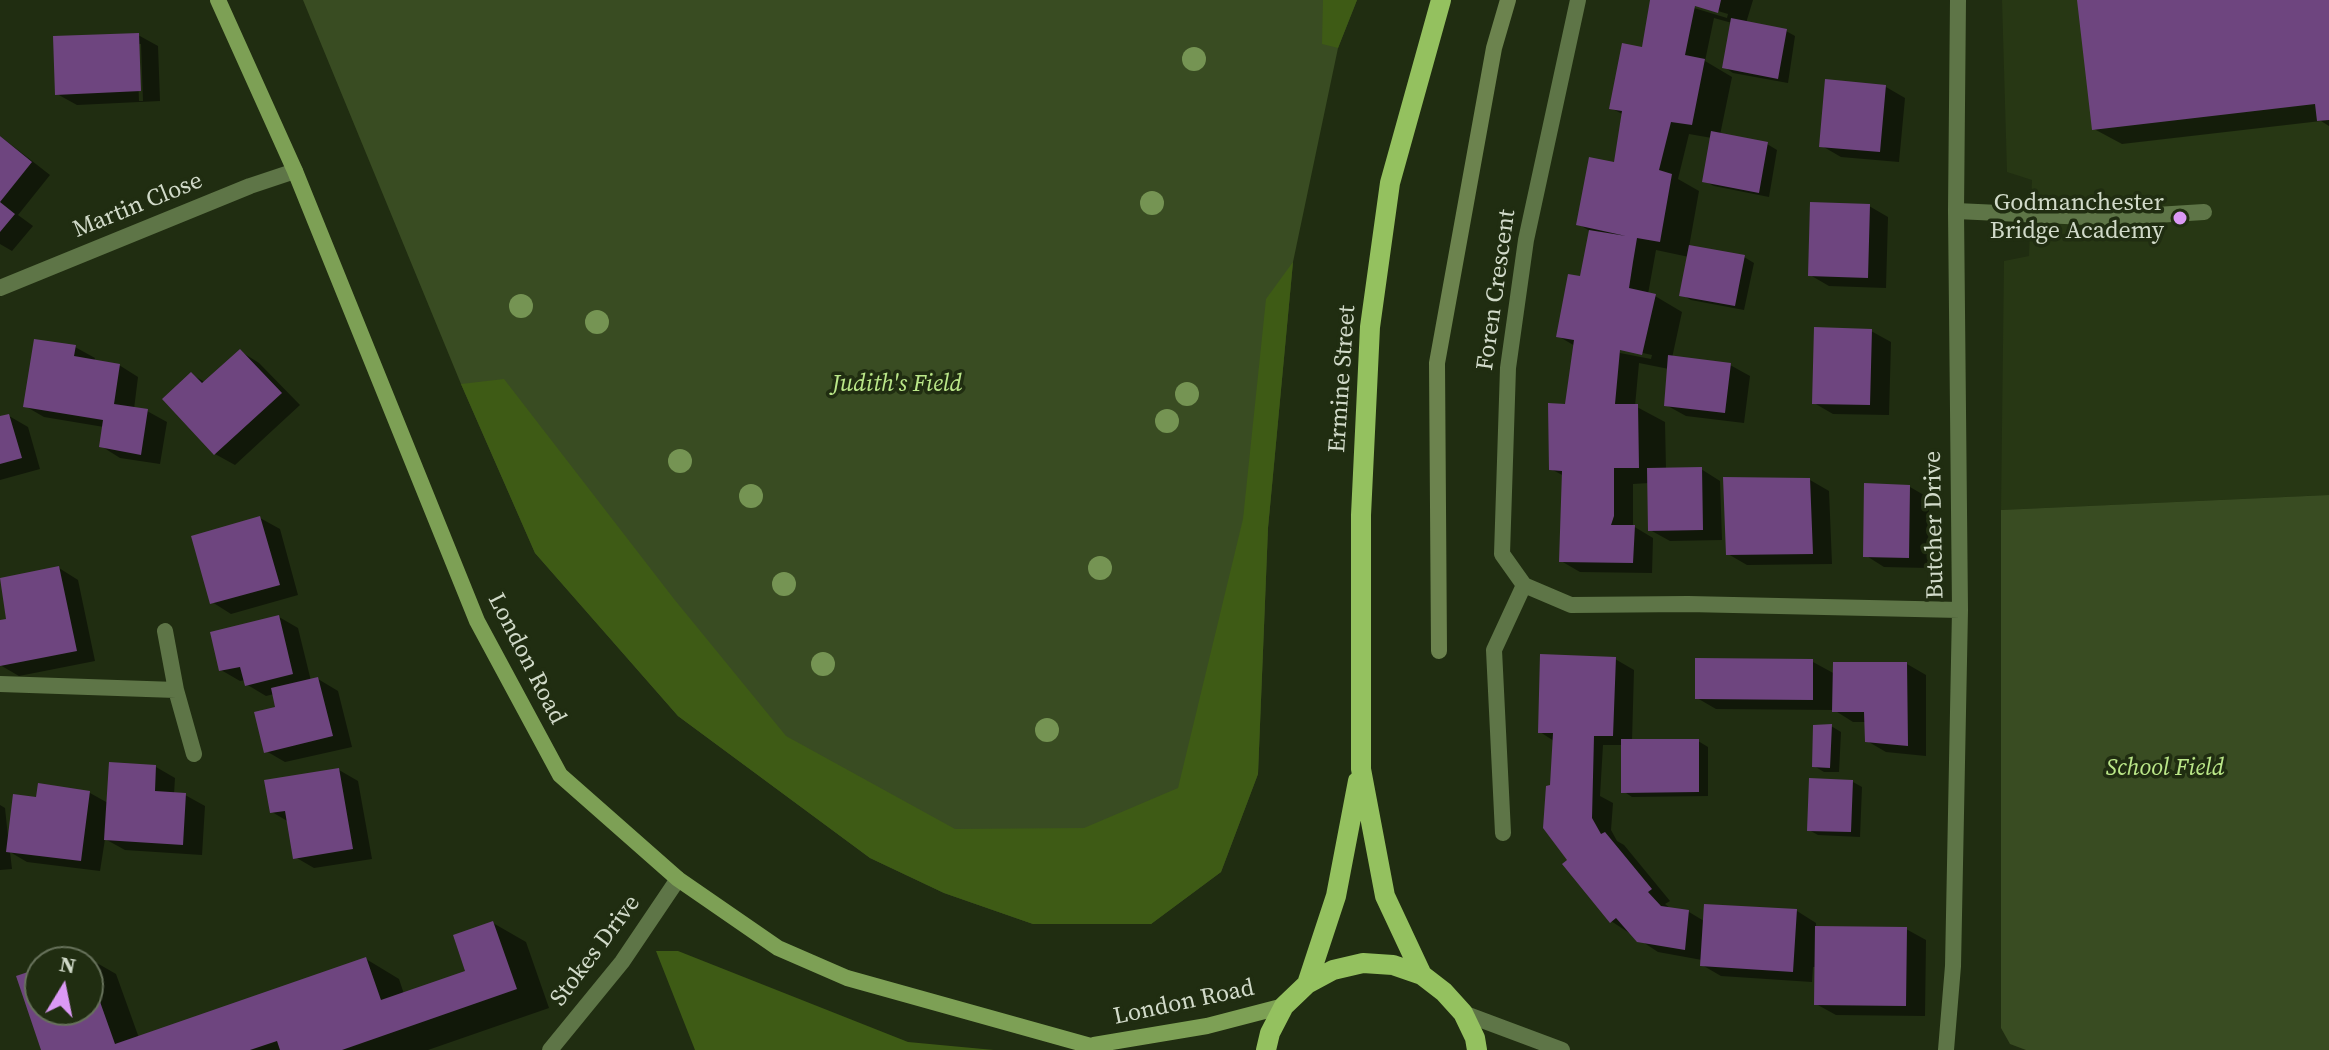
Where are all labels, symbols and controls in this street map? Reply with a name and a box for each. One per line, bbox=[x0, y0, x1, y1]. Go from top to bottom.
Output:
street label: Martin Close bbox=[69, 167, 207, 245]
place label: Godmanchester Bridge Academy bbox=[1990, 190, 2164, 246]
street label: Foren Crescent bbox=[1471, 208, 1523, 372]
marker: Godmanchester Bridge Academy bbox=[2171, 209, 2189, 227]
street label: Ermine Street bbox=[1323, 304, 1363, 454]
park label: Judith's Field bbox=[832, 371, 962, 399]
street label: Butcher Drive bbox=[1919, 451, 1951, 599]
street label: London Road bbox=[481, 589, 571, 729]
park label: School Field bbox=[2106, 755, 2224, 783]
street label: Stokes Drive bbox=[545, 890, 647, 1012]
north arrow bbox=[24, 946, 104, 1026]
text: N bbox=[57, 948, 78, 980]
street label: London Road bbox=[1111, 974, 1257, 1032]

